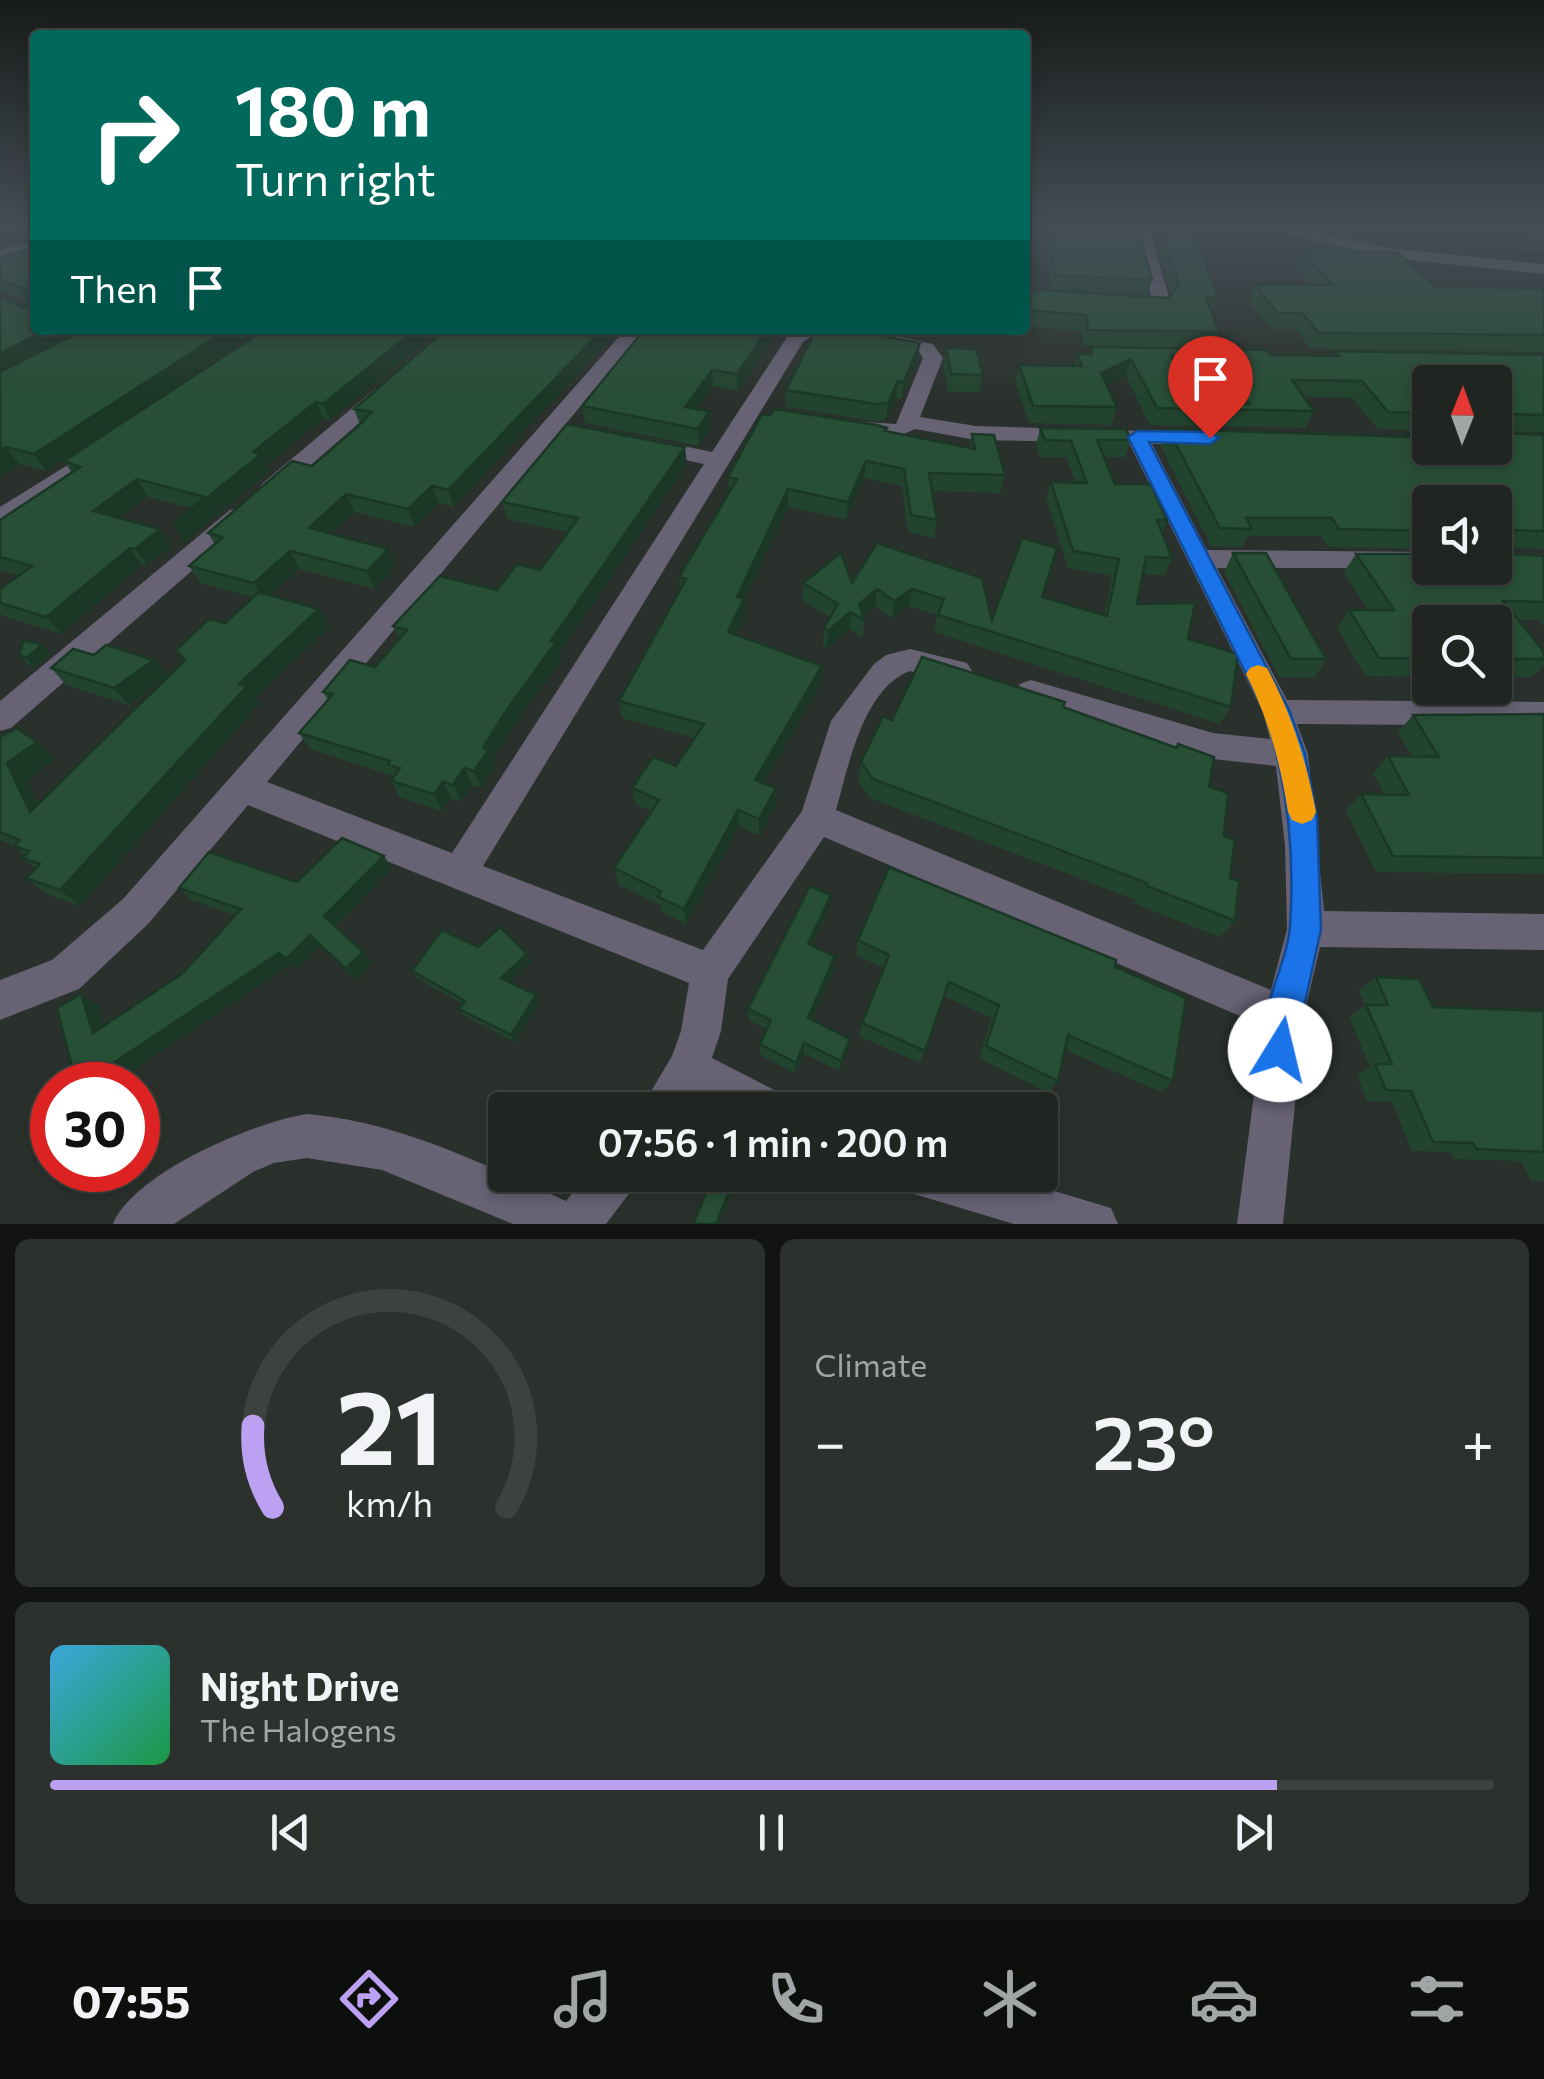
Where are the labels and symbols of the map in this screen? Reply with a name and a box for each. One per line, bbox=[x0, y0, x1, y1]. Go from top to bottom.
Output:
pin bbox=[1168, 336, 1253, 439]
north arrow bbox=[1412, 365, 1512, 465]
position arrow bbox=[1228, 998, 1332, 1102]
speed limit sign: 30 bbox=[30, 1062, 160, 1192]

